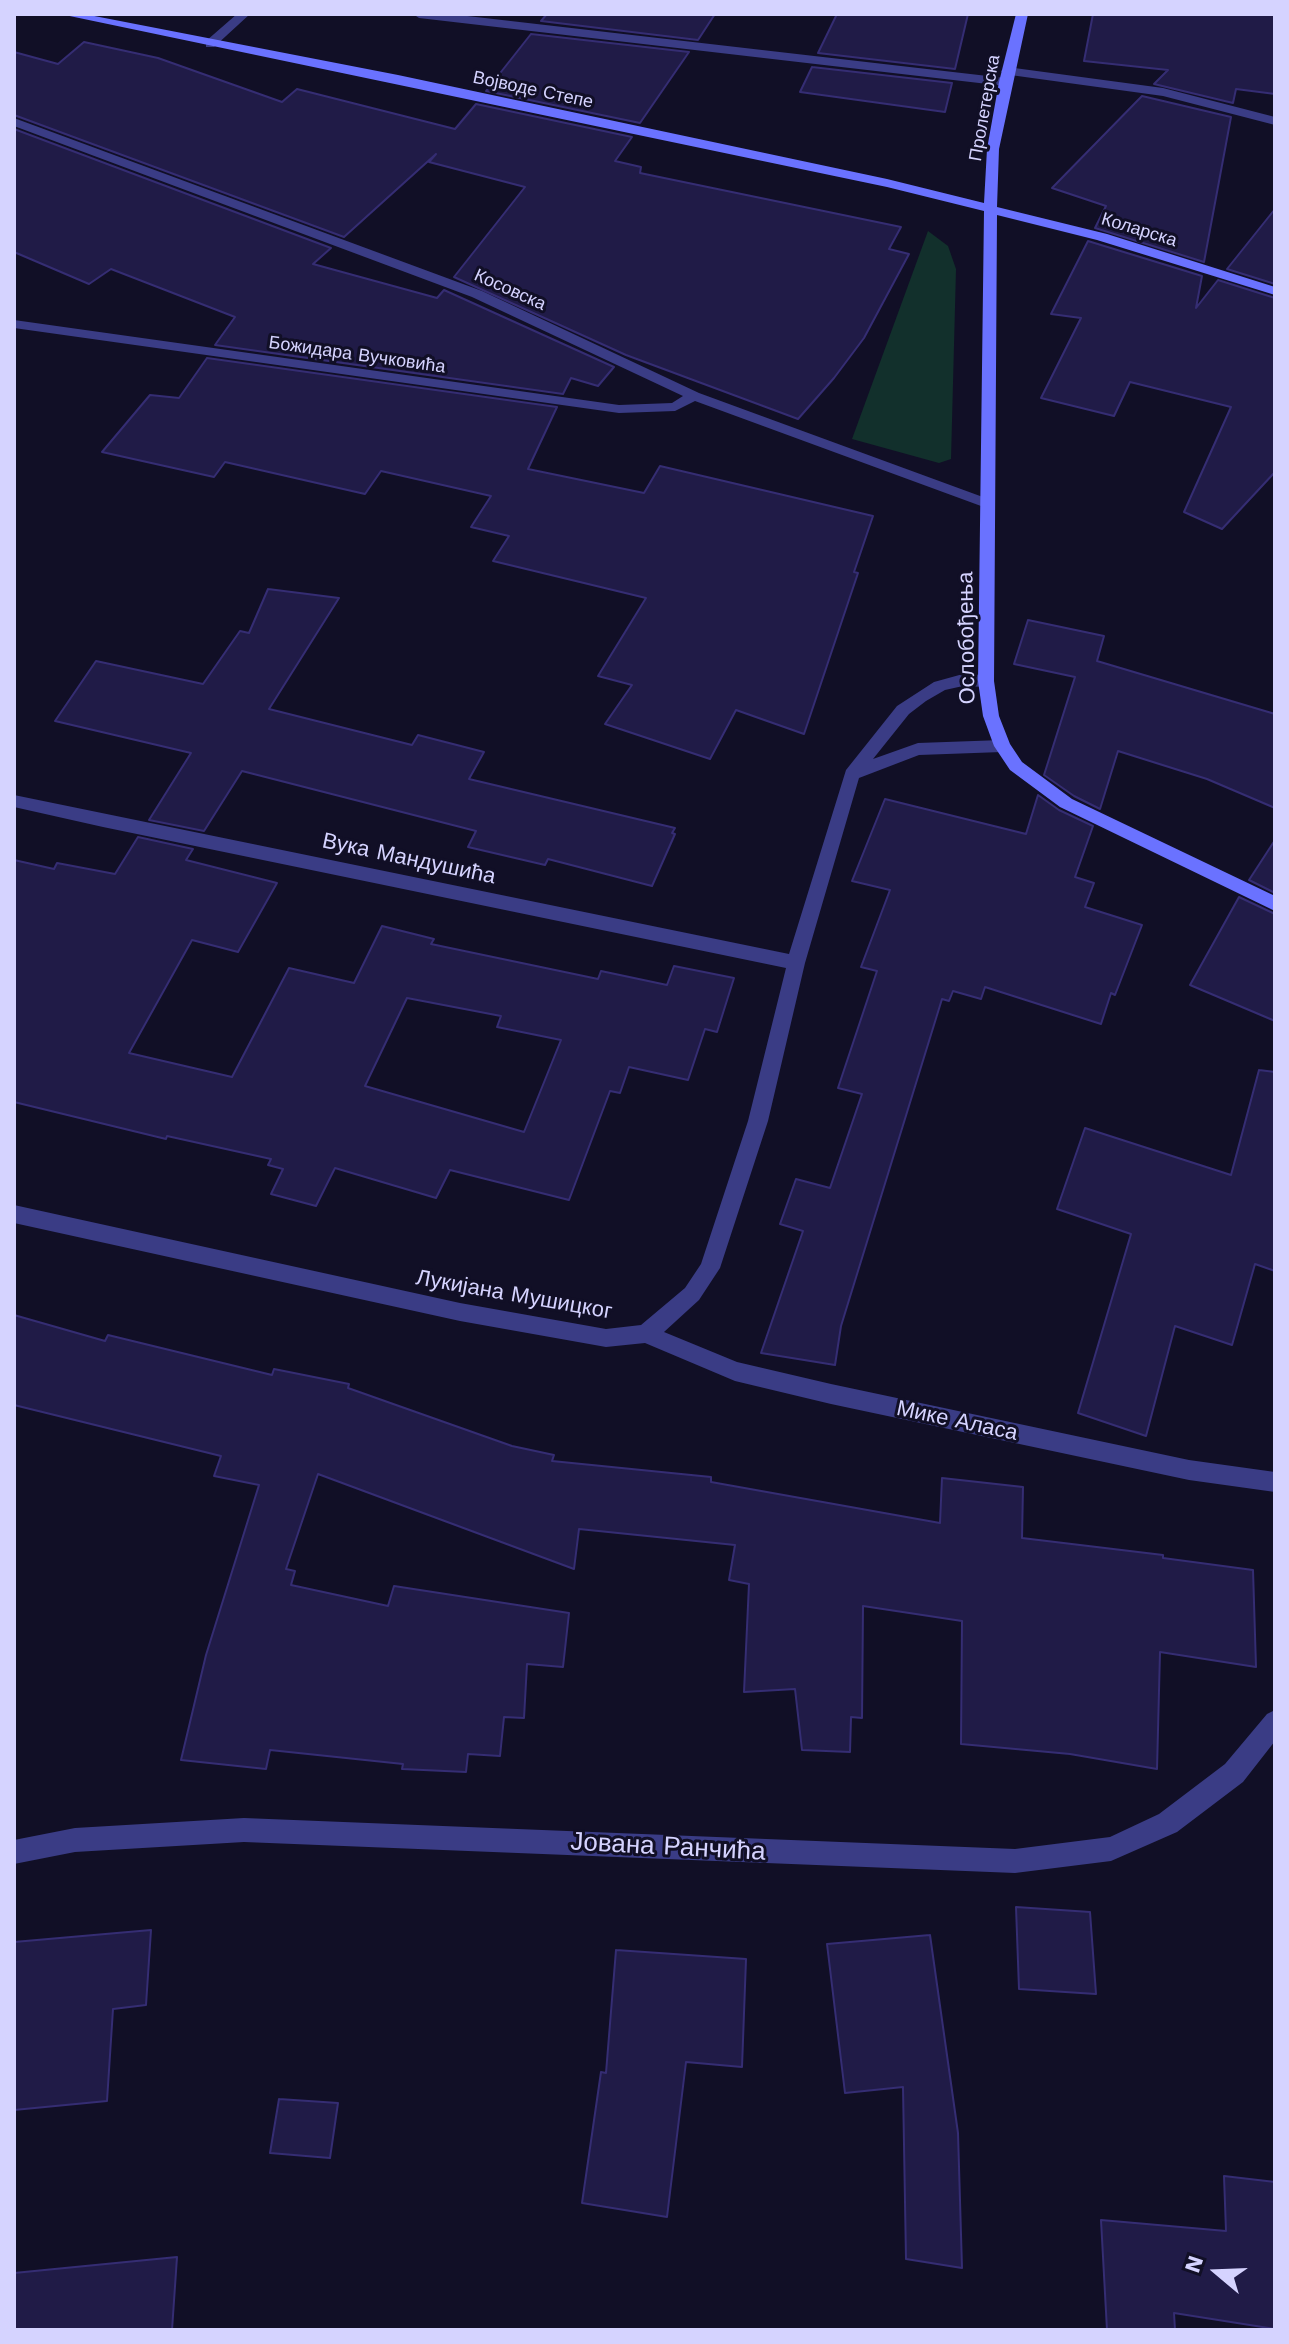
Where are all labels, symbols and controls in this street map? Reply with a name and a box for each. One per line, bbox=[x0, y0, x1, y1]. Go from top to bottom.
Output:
street label: Пролетерска bbox=[965, 53, 1005, 163]
street label: Војводе Степе bbox=[471, 67, 595, 113]
street label: Коларска bbox=[1099, 208, 1179, 252]
street label: Косовска bbox=[471, 265, 549, 315]
street label: Божидара Вучковића bbox=[267, 332, 447, 378]
street label: Ослобођења bbox=[953, 571, 981, 705]
street label: Вука Мандушића bbox=[320, 828, 498, 890]
street label: Лукијана Мушицког bbox=[414, 1265, 614, 1325]
street label: Мике Аласа bbox=[894, 1395, 1020, 1447]
street label: Јована Ранчића bbox=[570, 1826, 766, 1868]
north arrow bbox=[1177, 2232, 1257, 2312]
text: N bbox=[1179, 2252, 1208, 2276]

